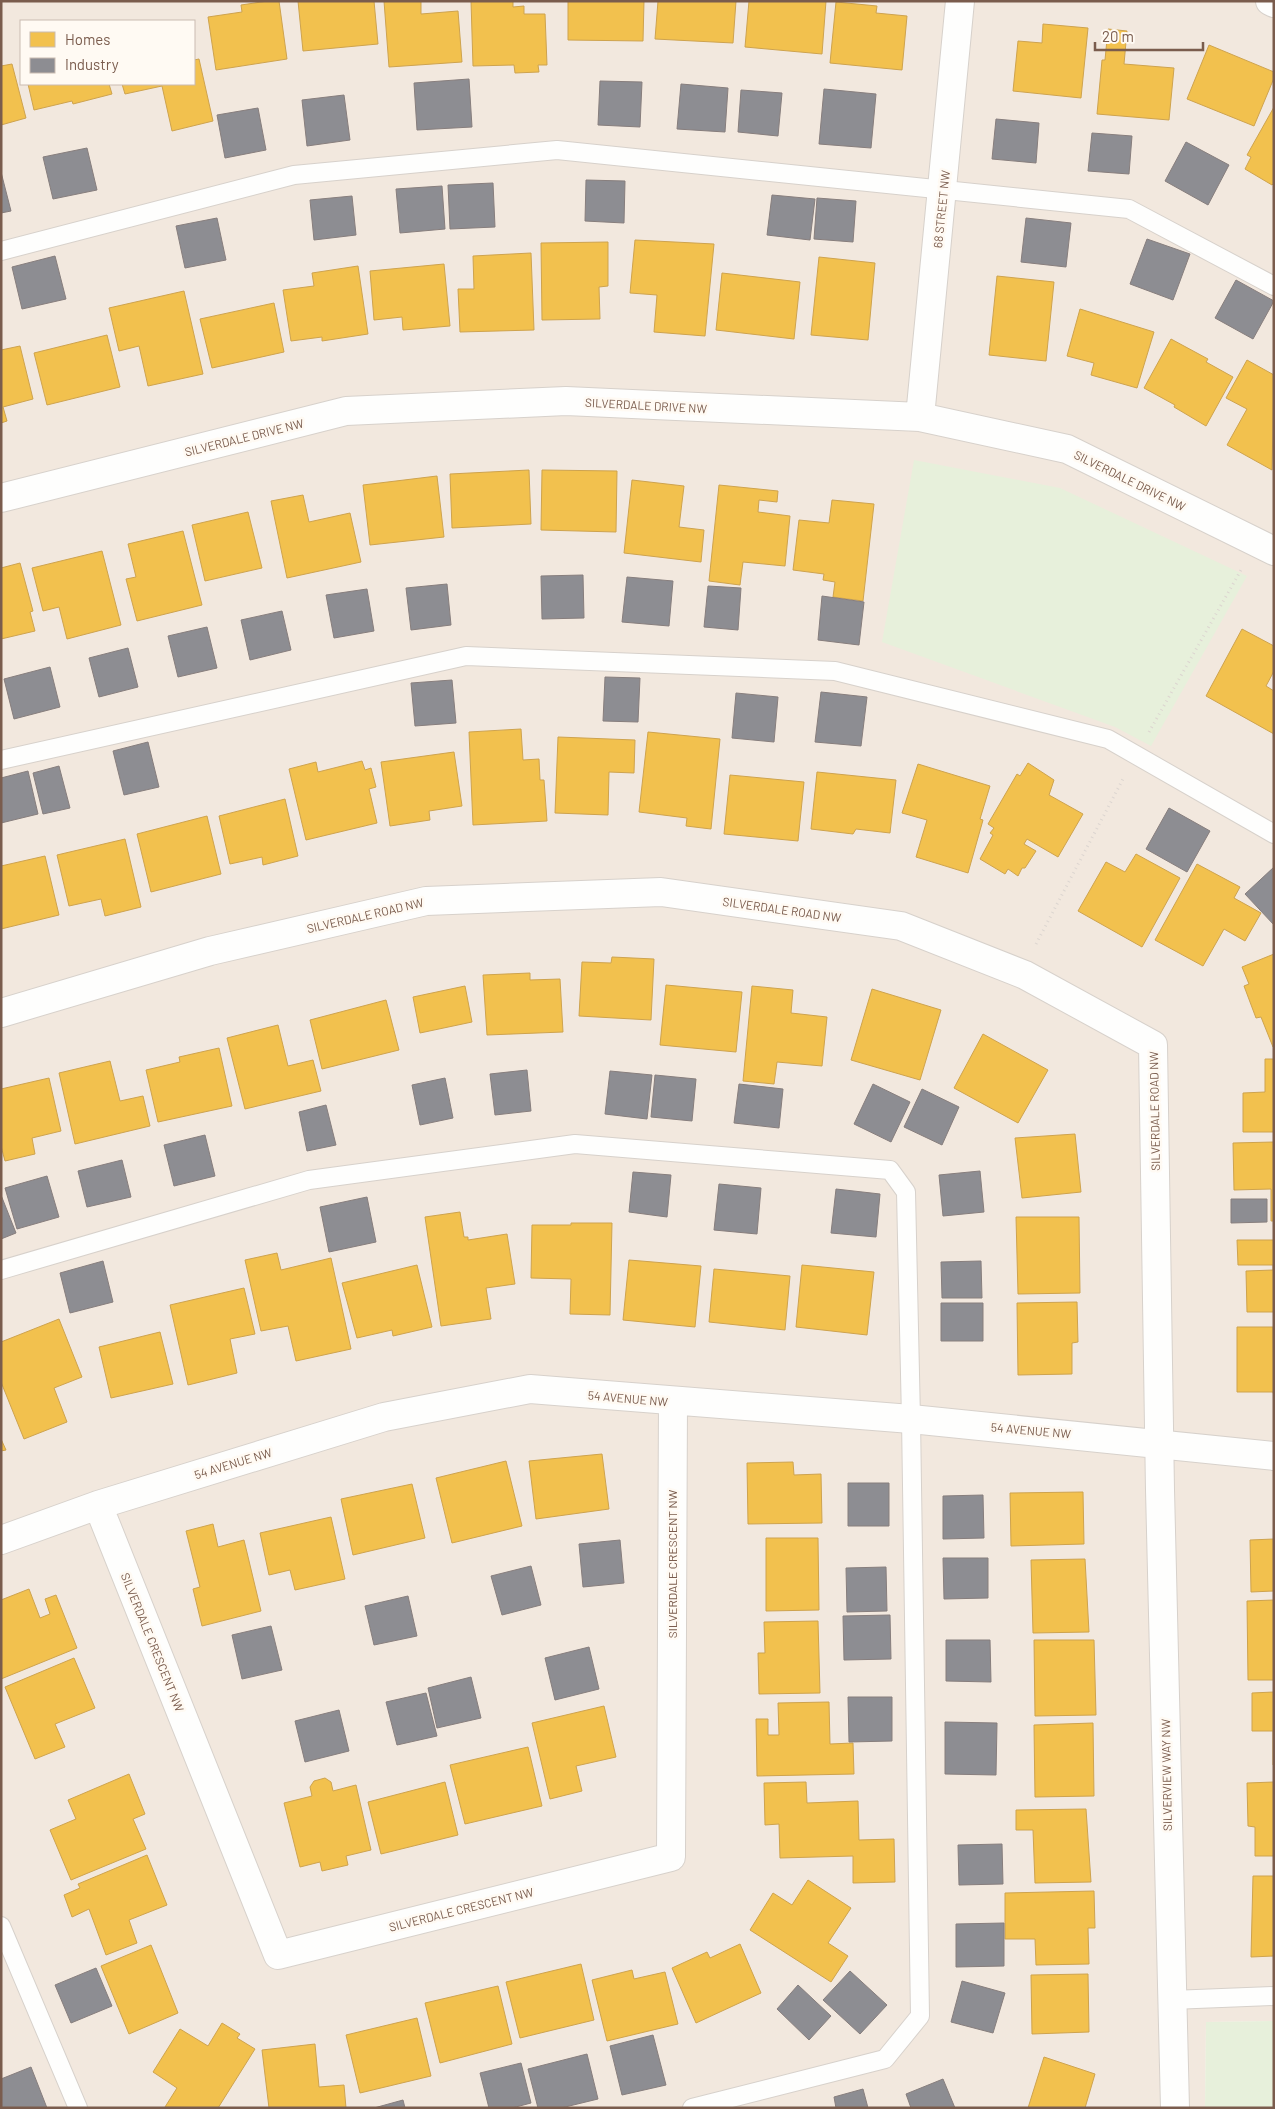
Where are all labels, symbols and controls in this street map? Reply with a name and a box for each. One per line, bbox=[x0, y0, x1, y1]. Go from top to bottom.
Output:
legend bbox=[20, 20, 195, 85]
scale bar bbox=[1095, 20, 1202, 52]
text: 20 m bbox=[1102, 27, 1134, 45]
text: Homes bbox=[65, 30, 110, 48]
text: Industry bbox=[65, 55, 119, 73]
street label: 68 STREET NW bbox=[930, 169, 952, 249]
street label: SILVERDALE DRIVE NW bbox=[585, 395, 708, 415]
street label: SILVERDALE DRIVE NW bbox=[183, 415, 305, 459]
street label: SILVERDALE DRIVE NW bbox=[1072, 447, 1188, 513]
street label: SILVERDALE ROAD NW bbox=[722, 894, 843, 924]
street label: SILVERDALE ROAD NW bbox=[305, 895, 425, 935]
street label: SILVERDALE ROAD NW bbox=[1146, 1051, 1162, 1171]
street label: 54 AVENUE NW bbox=[587, 1388, 669, 1409]
street label: 54 AVENUE NW bbox=[990, 1420, 1072, 1441]
street label: 54 AVENUE NW bbox=[193, 1444, 274, 1481]
street label: SILVERDALE CRESCENT NW bbox=[665, 1489, 679, 1638]
street label: SILVERDALE CRESCENT NW bbox=[119, 1571, 187, 1714]
street label: SILVERVIEW WAY NW bbox=[1158, 1718, 1174, 1831]
street label: SILVERDALE CRESCENT NW bbox=[387, 1884, 535, 1934]

